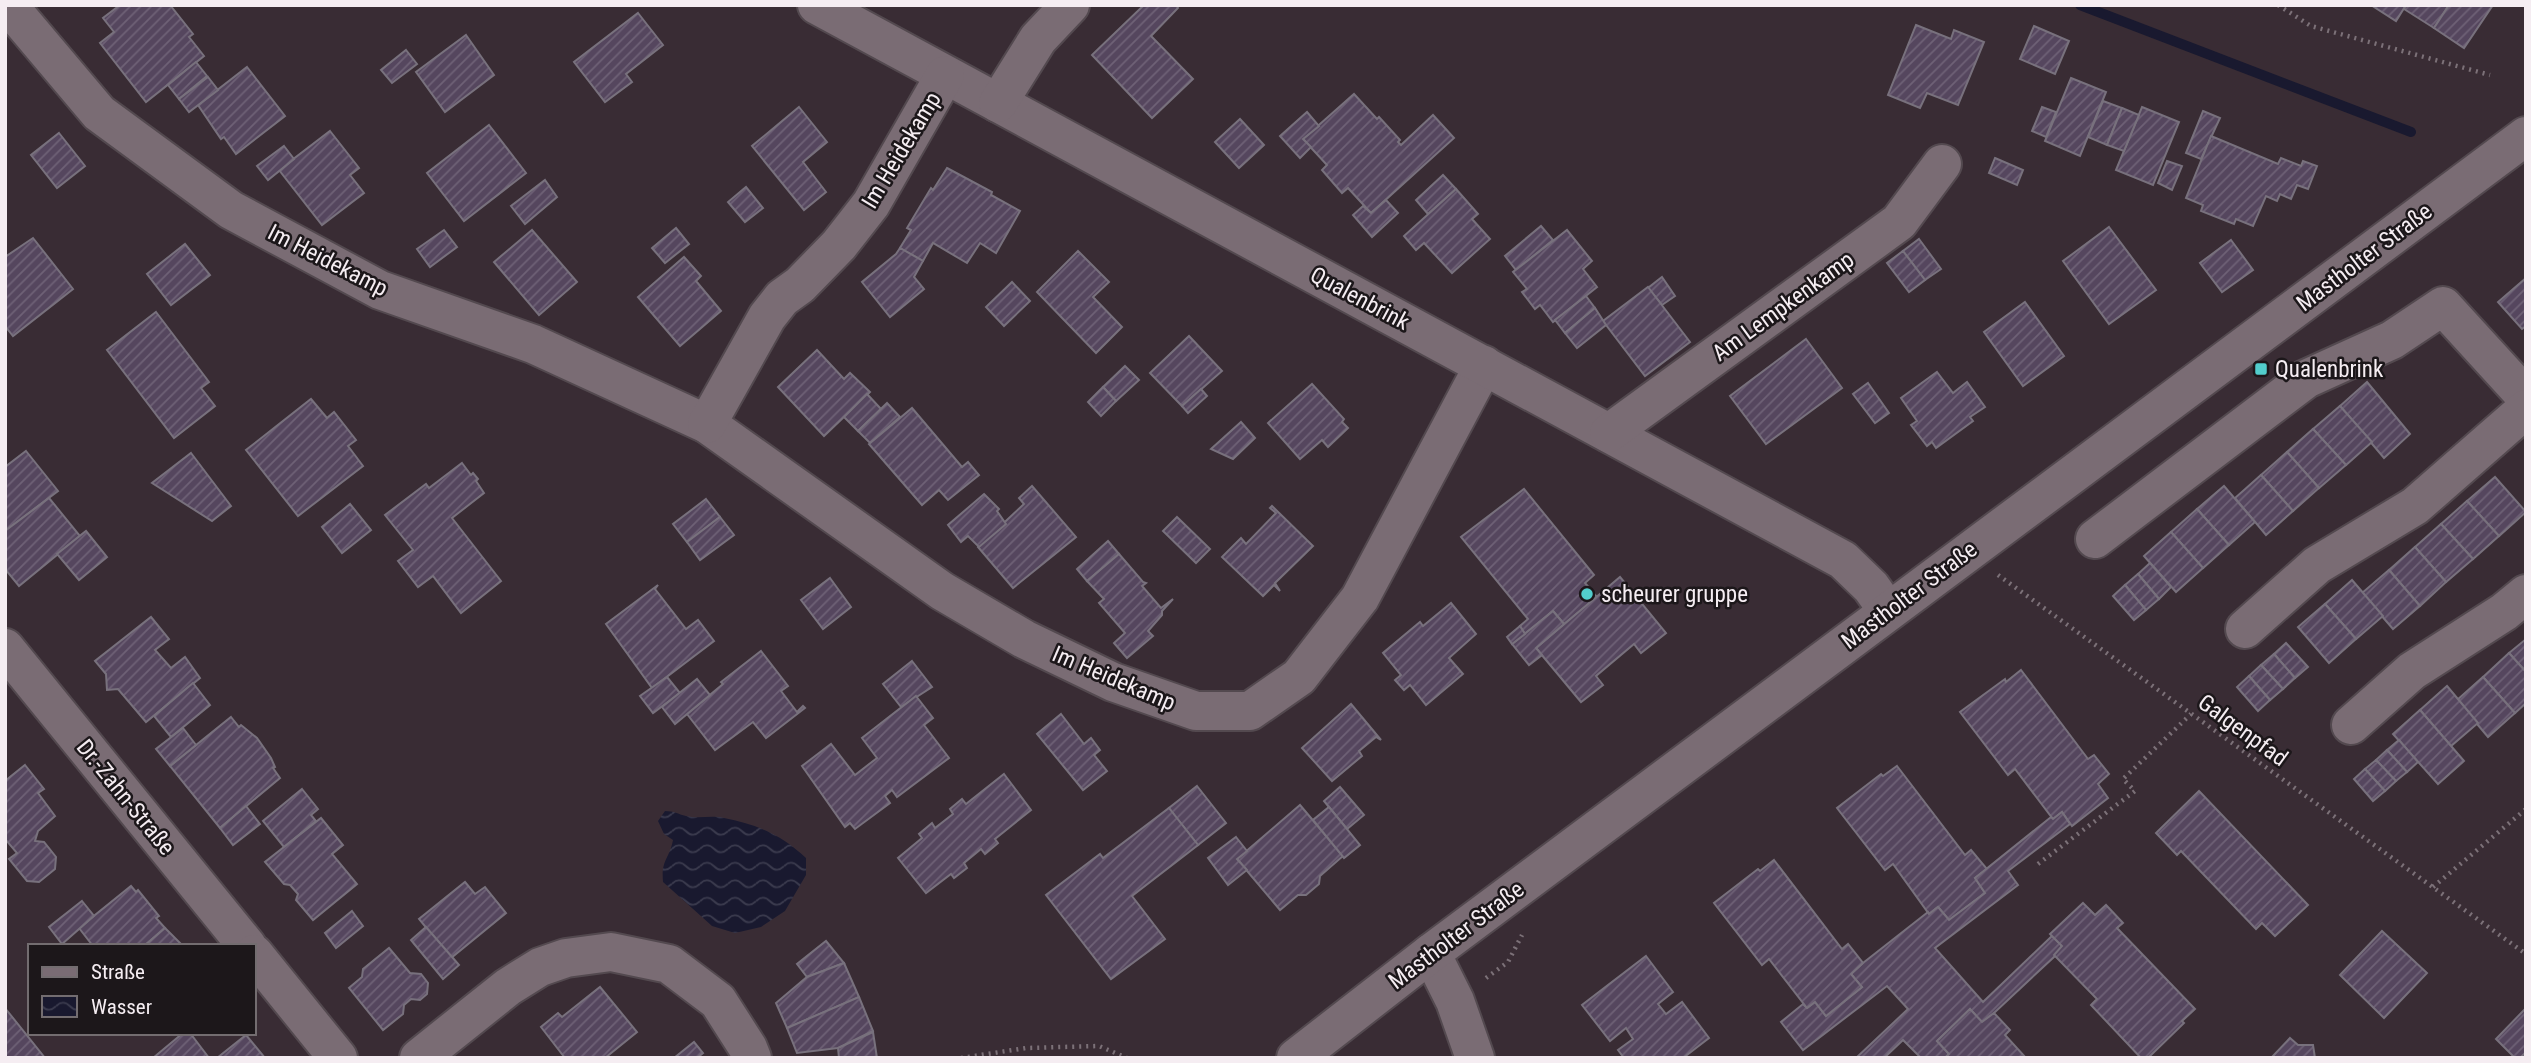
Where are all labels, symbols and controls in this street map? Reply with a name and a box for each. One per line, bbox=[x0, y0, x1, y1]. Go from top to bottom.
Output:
street label: Im Heidekamp bbox=[856, 87, 947, 213]
street label: Mastholter Straße bbox=[2291, 198, 2437, 317]
street label: Im Heidekamp bbox=[263, 219, 392, 302]
street label: Am Lempkenkamp bbox=[1707, 246, 1859, 367]
street label: Qualenbrink bbox=[1306, 261, 1414, 336]
place label: Qualenbrink bbox=[2275, 356, 2384, 383]
marker: Qualenbrink bbox=[2253, 361, 2269, 377]
street label: Mastholter Straße bbox=[1836, 536, 1982, 655]
place label: scheurer gruppe bbox=[1601, 581, 1748, 608]
marker: scheurer gruppe bbox=[1579, 586, 1595, 602]
street label: Im Heidekamp bbox=[1048, 640, 1179, 716]
street label: Galgenpfad bbox=[2193, 689, 2293, 772]
street label: Dr.-Zahn-Straße bbox=[71, 734, 180, 860]
street label: Mastholter Straße bbox=[1383, 876, 1529, 995]
legend bbox=[28, 944, 256, 1035]
text: Straße bbox=[91, 960, 145, 984]
text: Wasser bbox=[91, 995, 152, 1019]

